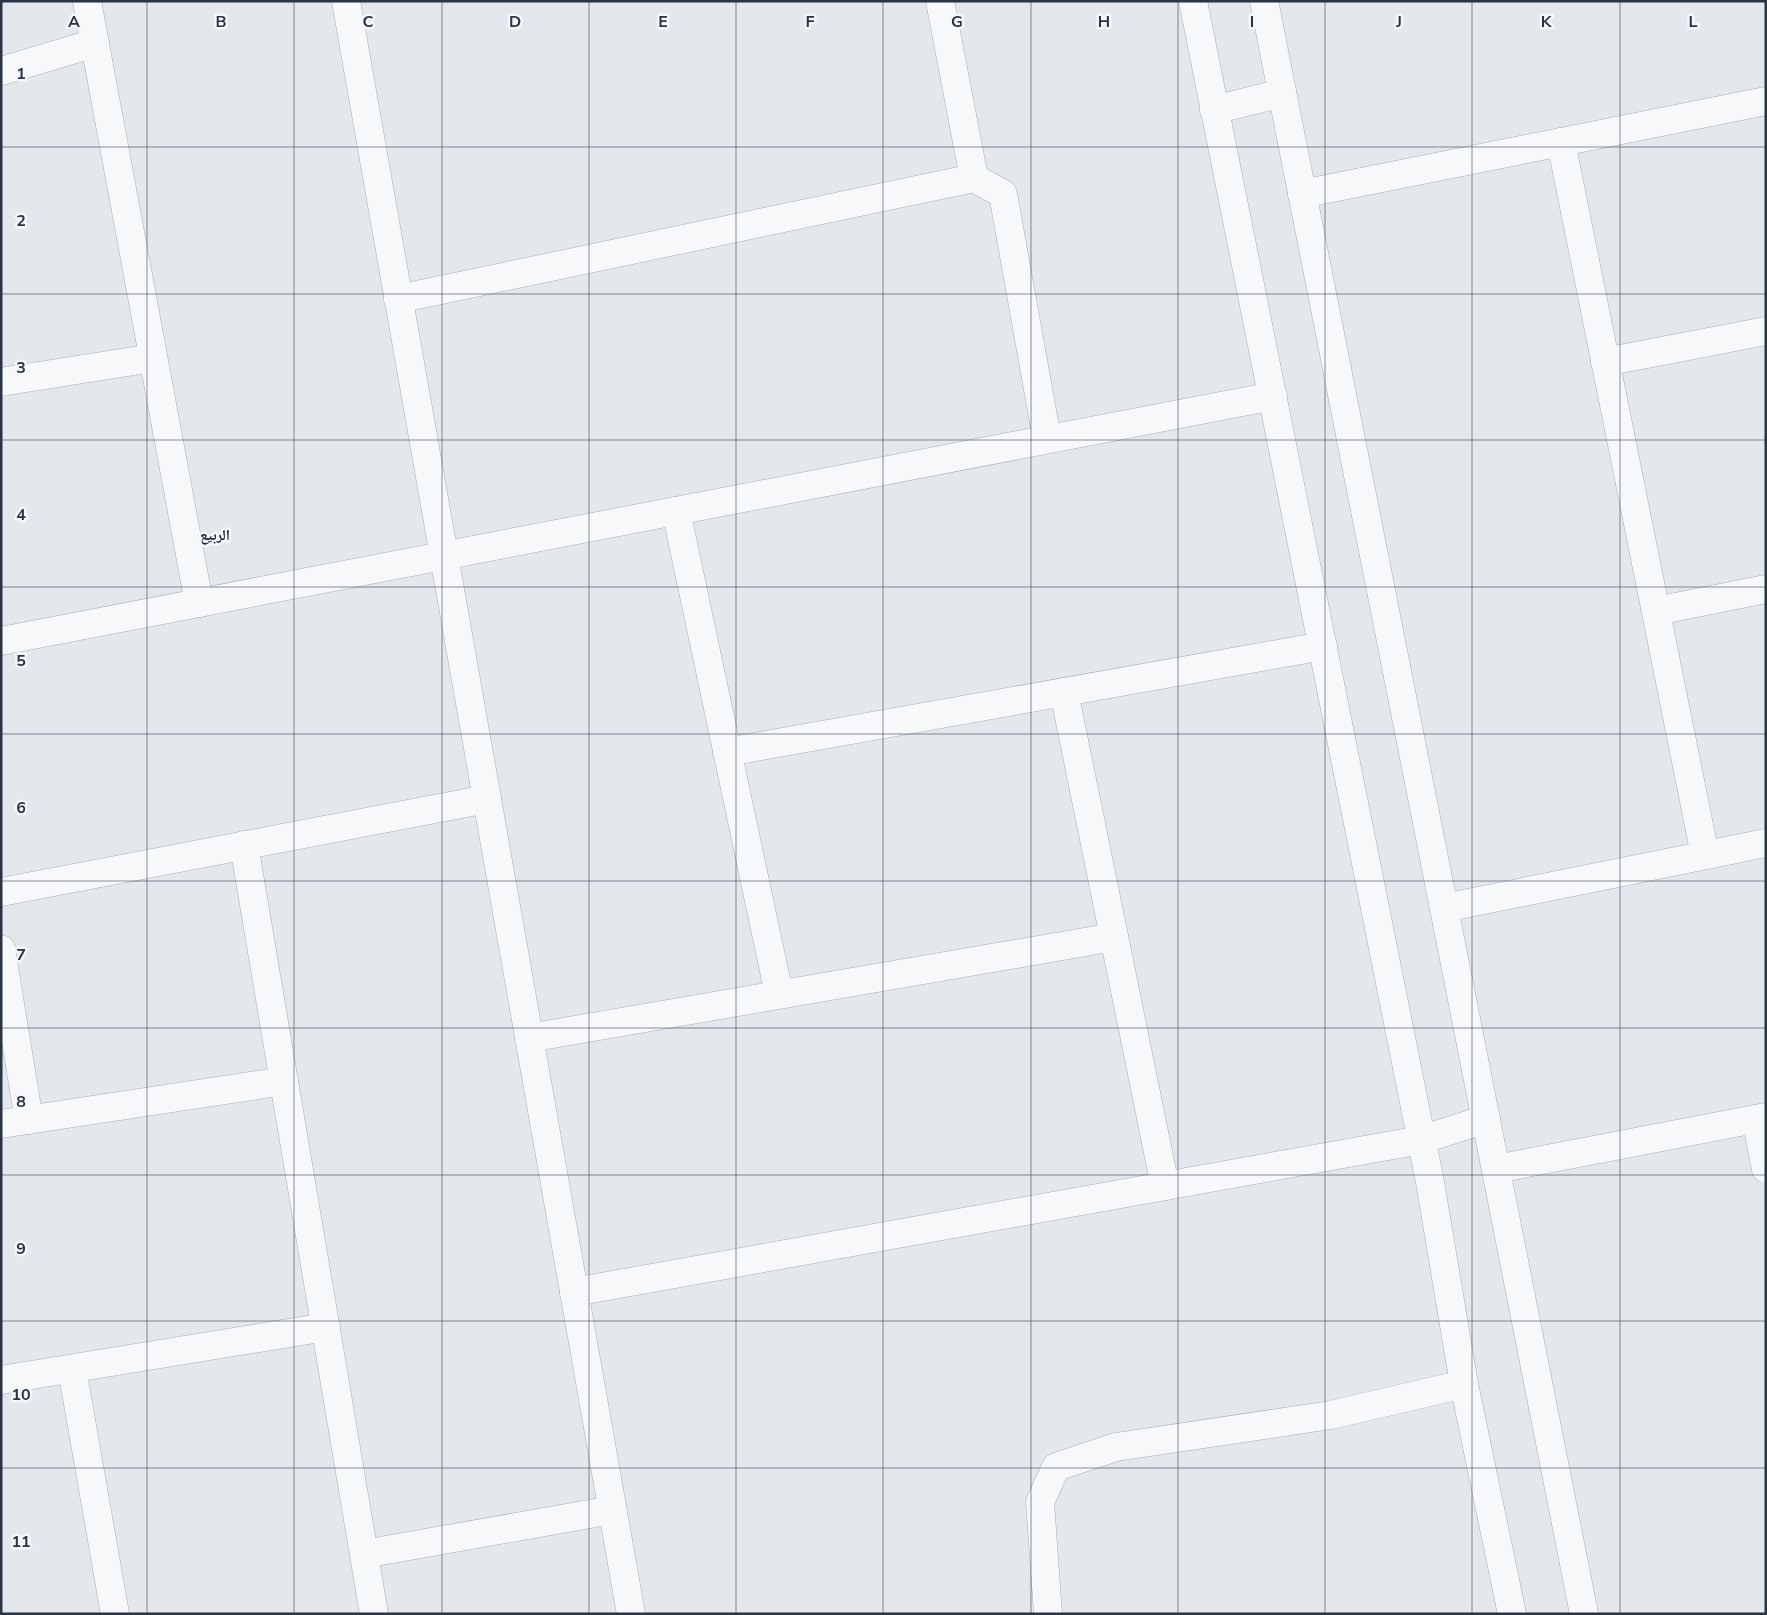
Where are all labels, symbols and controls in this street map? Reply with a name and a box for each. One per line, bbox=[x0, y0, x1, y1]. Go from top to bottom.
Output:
text: A bbox=[68, 11, 80, 33]
text: B bbox=[215, 11, 227, 33]
text: C bbox=[363, 11, 374, 33]
text: D bbox=[509, 11, 521, 33]
text: E bbox=[658, 11, 668, 33]
text: F bbox=[806, 11, 815, 33]
text: G bbox=[951, 11, 963, 33]
text: H bbox=[1098, 11, 1110, 33]
text: I bbox=[1250, 11, 1254, 33]
text: J bbox=[1395, 11, 1402, 33]
text: K bbox=[1541, 11, 1553, 33]
text: L bbox=[1689, 11, 1698, 33]
text: 1 bbox=[16, 63, 26, 85]
text: 2 bbox=[16, 210, 26, 232]
text: 3 bbox=[16, 357, 26, 379]
text: 4 bbox=[16, 504, 26, 526]
district label: الربيع bbox=[200, 525, 230, 545]
text: 5 bbox=[16, 650, 26, 672]
text: 6 bbox=[16, 797, 26, 819]
text: 7 bbox=[16, 944, 26, 966]
text: 8 bbox=[16, 1091, 26, 1113]
text: 9 bbox=[16, 1238, 26, 1260]
text: 10 bbox=[11, 1384, 31, 1406]
text: 11 bbox=[11, 1531, 31, 1553]

